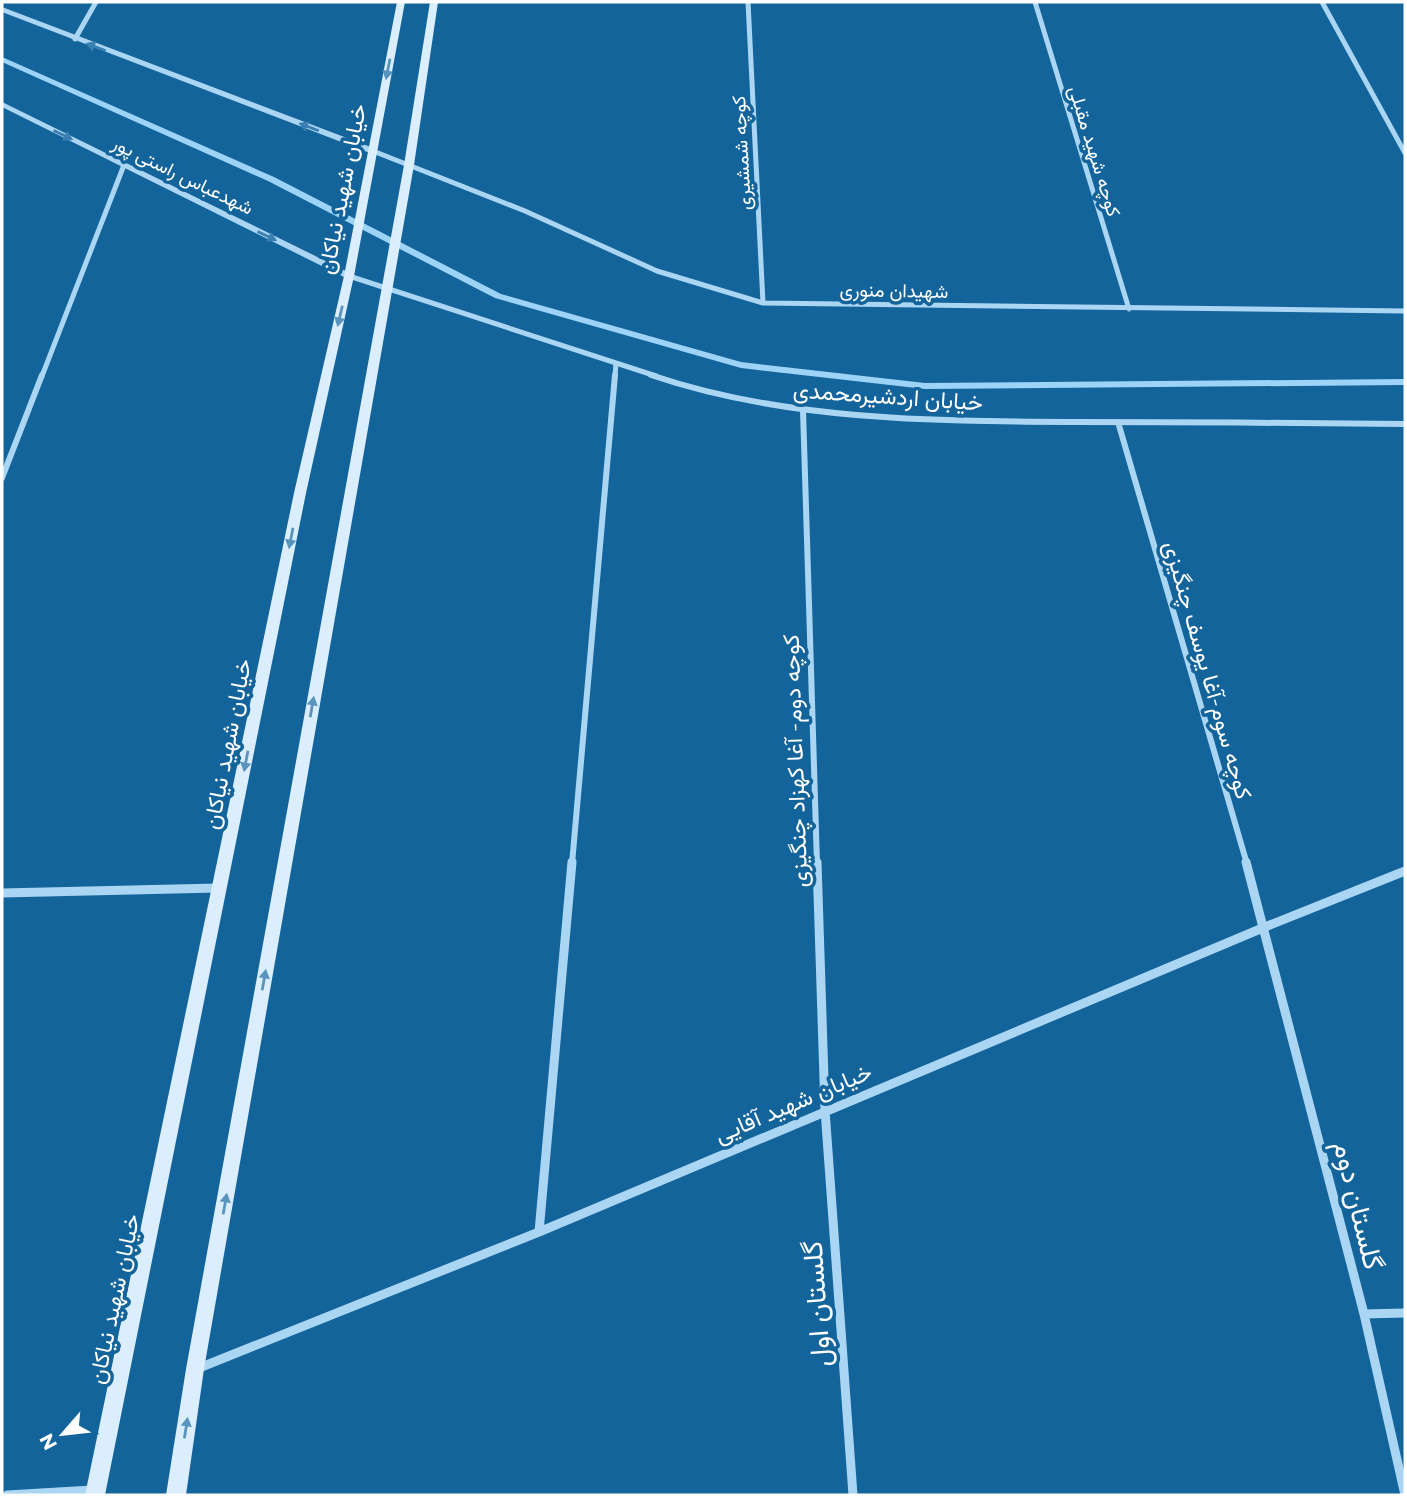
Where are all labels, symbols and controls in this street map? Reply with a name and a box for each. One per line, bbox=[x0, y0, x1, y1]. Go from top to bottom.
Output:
one-way arrow bbox=[86, 41, 107, 52]
one-way arrow bbox=[383, 58, 394, 80]
street label: کوچه شهید مقبلی bbox=[1062, 83, 1125, 220]
street label: کوچه شمشیری bbox=[727, 95, 758, 211]
street label: خیابان شهید نیاکان bbox=[312, 101, 373, 277]
one-way arrow bbox=[299, 121, 320, 132]
one-way arrow bbox=[53, 129, 73, 140]
street label: شهدعباس راستی پور bbox=[107, 131, 257, 221]
one-way arrow bbox=[257, 230, 277, 241]
street label: شهیدان منوری bbox=[840, 278, 948, 303]
one-way arrow bbox=[334, 305, 345, 327]
street label: خیابان اردشیرمحمدی bbox=[792, 375, 984, 418]
one-way arrow bbox=[286, 527, 297, 549]
street label: کوچه سوم-آغا یوسف چنگیزی bbox=[1156, 538, 1258, 803]
street label: کوچه دوم- آغا کهزاد چنگیزی bbox=[777, 634, 815, 888]
street label: خیابان شهید نیاکان bbox=[197, 656, 258, 832]
one-way arrow bbox=[307, 696, 318, 718]
one-way arrow bbox=[241, 750, 252, 772]
one-way arrow bbox=[259, 968, 270, 990]
street label: خیابان شهید آقایی bbox=[710, 1057, 876, 1150]
street label: گلستان دوم bbox=[1325, 1137, 1391, 1274]
one-way arrow bbox=[220, 1193, 231, 1215]
street label: خیابان شهید نیاکان bbox=[82, 1211, 147, 1387]
street label: گلستان اول bbox=[795, 1240, 838, 1368]
north arrow bbox=[28, 1399, 98, 1469]
one-way arrow bbox=[181, 1417, 192, 1439]
text: N bbox=[35, 1430, 62, 1454]

